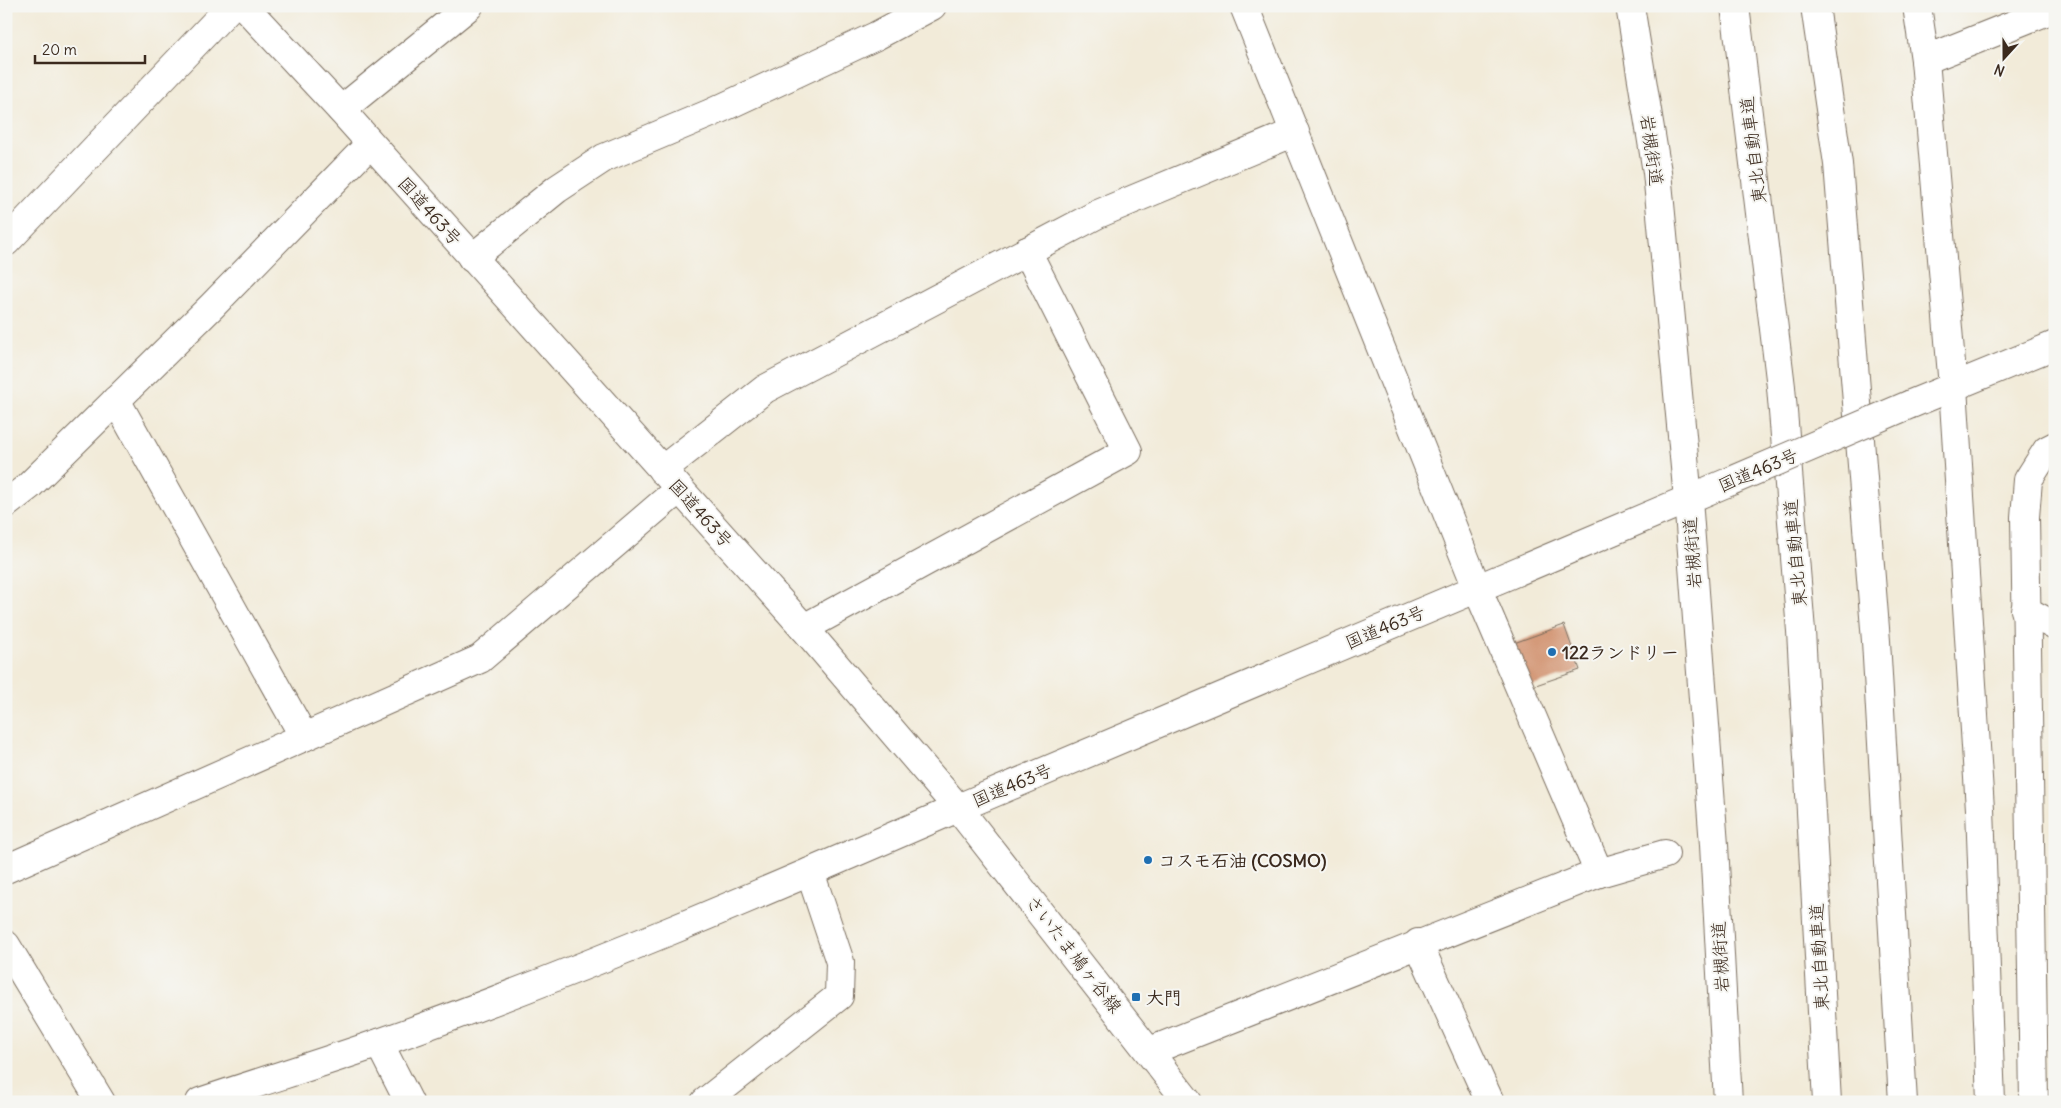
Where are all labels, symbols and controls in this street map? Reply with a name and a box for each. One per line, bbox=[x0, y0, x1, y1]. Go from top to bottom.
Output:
scale bar bbox=[35, 32, 145, 64]
north arrow bbox=[1978, 32, 2028, 82]
text: 20 m bbox=[42, 40, 77, 59]
text: N bbox=[1992, 60, 2007, 80]
street label: 東北自動車道 bbox=[1735, 95, 1771, 205]
street label: 岩槻街道 bbox=[1636, 113, 1668, 187]
street label: 国道463号 bbox=[393, 172, 467, 250]
street label: 国道463号 bbox=[1714, 443, 1802, 497]
street label: 国道463号 bbox=[664, 474, 738, 552]
street label: 東北自動車道 bbox=[1779, 498, 1811, 608]
street label: 岩槻街道 bbox=[1678, 516, 1706, 590]
street label: 国道463号 bbox=[1341, 600, 1429, 654]
place label: 122ランドリー bbox=[1562, 641, 1679, 664]
marker: 122ランドリー bbox=[1546, 646, 1558, 658]
street label: 国道463号 bbox=[968, 758, 1056, 812]
place label: コスモ石油 (COSMO) bbox=[1158, 849, 1326, 872]
marker: コスモ石油 (COSMO) bbox=[1142, 854, 1154, 866]
street label: さいたま鳩ヶ谷線 bbox=[1021, 890, 1127, 1018]
street label: 東北自動車道 bbox=[1805, 902, 1833, 1012]
street label: 岩槻街道 bbox=[1707, 920, 1733, 994]
place label: 大門 bbox=[1146, 986, 1182, 1009]
marker: 大門 bbox=[1130, 991, 1142, 1003]

